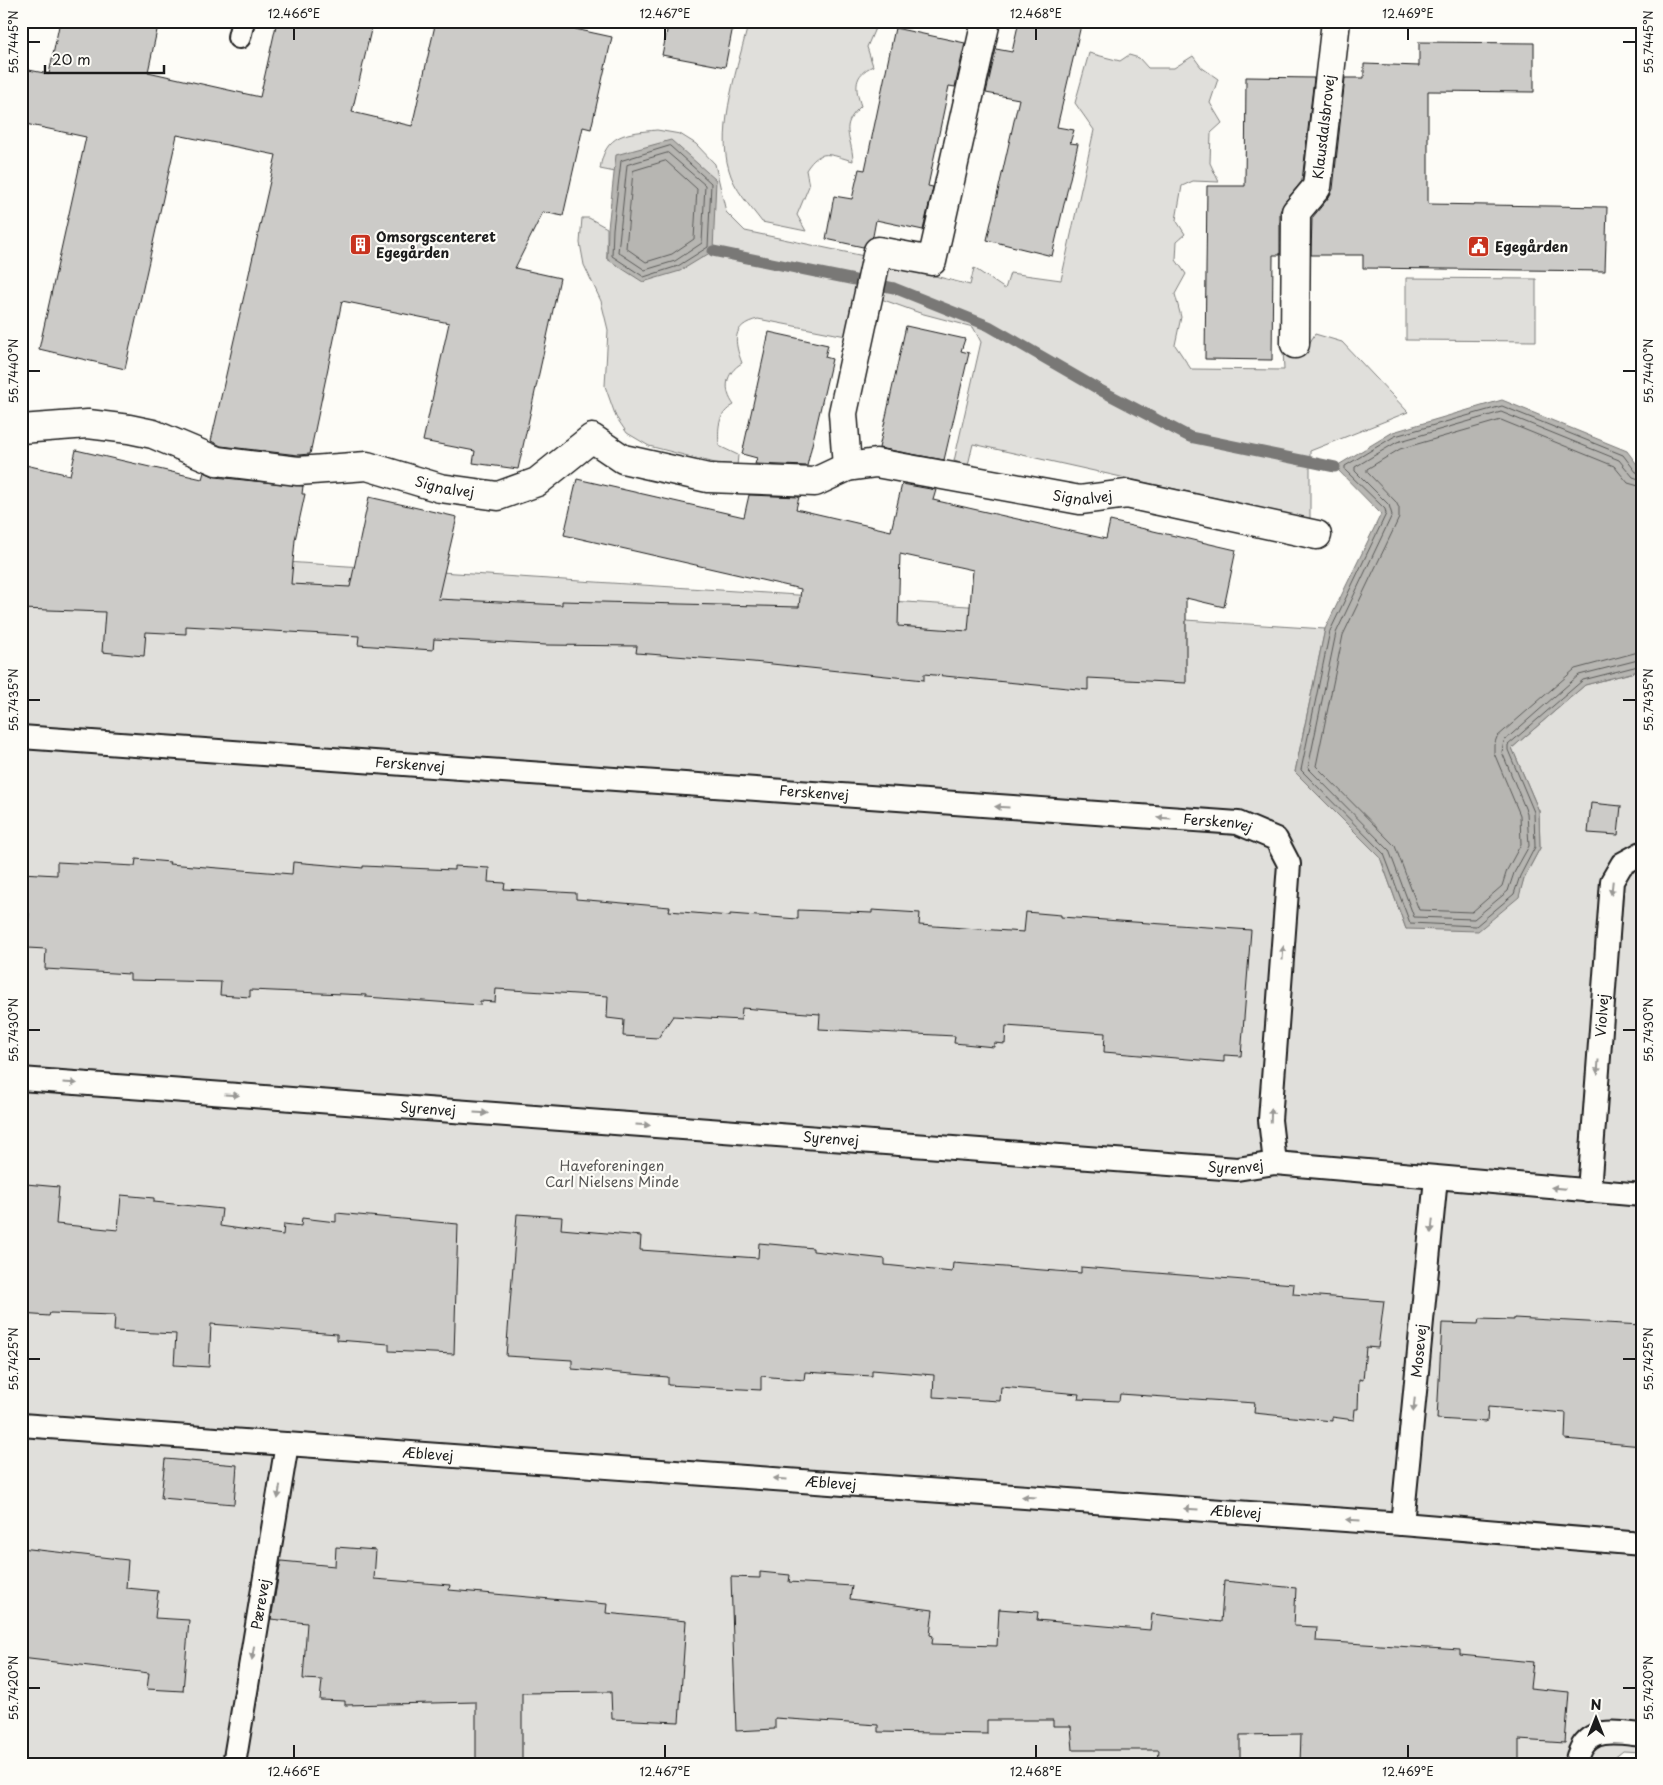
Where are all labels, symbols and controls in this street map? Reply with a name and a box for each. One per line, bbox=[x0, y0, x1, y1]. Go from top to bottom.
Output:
text: 12.466°E bbox=[268, 4, 320, 22]
text: 12.467°E bbox=[639, 4, 691, 22]
text: 12.468°E bbox=[1010, 4, 1062, 22]
text: 12.469°E bbox=[1382, 4, 1434, 22]
text: 55.7445°N bbox=[4, 10, 22, 74]
text: 55.7445°N bbox=[1639, 10, 1657, 74]
scale bar bbox=[45, 42, 164, 74]
text: 20 m bbox=[52, 47, 91, 70]
street label: Klausdalsbrovej bbox=[1307, 74, 1340, 180]
place label: Omsorgscenteret Egegården bbox=[376, 226, 496, 263]
building icon: Omsorgscenteret Egegården bbox=[348, 233, 372, 257]
public building icon: Egegården bbox=[1467, 235, 1491, 259]
place label: Egegården bbox=[1495, 236, 1568, 257]
text: 55.7440°N bbox=[4, 339, 22, 403]
text: 55.7440°N bbox=[1639, 339, 1657, 403]
street label: Signalvej bbox=[413, 470, 476, 503]
street label: Signalvej bbox=[1051, 484, 1114, 510]
text: 55.7435°N bbox=[4, 668, 22, 732]
text: 55.7435°N bbox=[1639, 668, 1657, 732]
street label: Ferskenvej bbox=[374, 751, 446, 777]
street label: Ferskenvej bbox=[778, 780, 850, 805]
one-way arrow bbox=[994, 802, 1010, 810]
street label: Ferskenvej bbox=[1182, 808, 1256, 838]
one-way arrow bbox=[1156, 814, 1172, 822]
one-way arrow bbox=[1608, 880, 1616, 896]
one-way arrow bbox=[1279, 944, 1287, 960]
street label: Violvej bbox=[1589, 993, 1614, 1038]
text: 55.7430°N bbox=[4, 998, 22, 1062]
text: 55.7430°N bbox=[1639, 998, 1657, 1062]
one-way arrow bbox=[1594, 1060, 1602, 1076]
one-way arrow bbox=[62, 1079, 78, 1087]
one-way arrow bbox=[224, 1091, 240, 1099]
street label: Syrenvej bbox=[399, 1096, 457, 1121]
one-way arrow bbox=[1267, 1106, 1275, 1122]
one-way arrow bbox=[474, 1110, 490, 1118]
one-way arrow bbox=[636, 1121, 652, 1129]
street label: Syrenvej bbox=[802, 1126, 860, 1151]
street label: Syrenvej bbox=[1207, 1154, 1265, 1179]
park label: Haveforeningen Carl Nielsens Minde bbox=[545, 1155, 679, 1192]
one-way arrow bbox=[1550, 1184, 1566, 1192]
one-way arrow bbox=[1427, 1218, 1435, 1234]
street label: Mosevej bbox=[1405, 1323, 1432, 1378]
text: 55.7425°N bbox=[4, 1327, 22, 1391]
text: 55.7425°N bbox=[1639, 1327, 1657, 1391]
one-way arrow bbox=[1410, 1398, 1418, 1414]
street label: Æblevej bbox=[402, 1441, 454, 1466]
street label: Æblevej bbox=[805, 1470, 857, 1495]
one-way arrow bbox=[771, 1475, 787, 1483]
one-way arrow bbox=[275, 1485, 283, 1501]
one-way arrow bbox=[1021, 1493, 1037, 1501]
street label: Æblevej bbox=[1210, 1499, 1262, 1524]
one-way arrow bbox=[1183, 1504, 1199, 1512]
one-way arrow bbox=[1345, 1516, 1361, 1524]
street label: Pærevej bbox=[245, 1577, 275, 1631]
one-way arrow bbox=[248, 1645, 256, 1661]
text: 55.7420°N bbox=[4, 1656, 22, 1720]
text: 55.7420°N bbox=[1639, 1656, 1657, 1720]
north arrow bbox=[1570, 1692, 1620, 1742]
text: N bbox=[1590, 1694, 1602, 1715]
text: 12.466°E bbox=[268, 1762, 320, 1780]
text: 12.467°E bbox=[639, 1762, 691, 1780]
text: 12.468°E bbox=[1010, 1762, 1062, 1780]
text: 12.469°E bbox=[1382, 1762, 1434, 1780]

